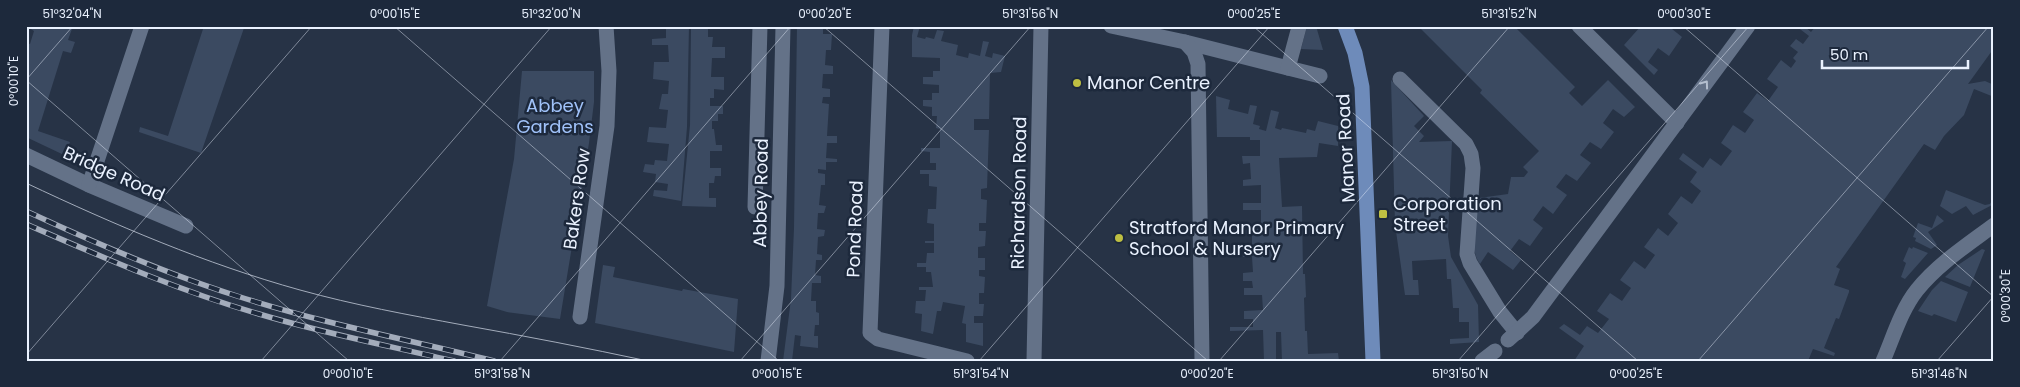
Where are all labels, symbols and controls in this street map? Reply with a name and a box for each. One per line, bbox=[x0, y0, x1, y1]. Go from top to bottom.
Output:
text: 51°32'04"N bbox=[42, 5, 102, 22]
text: 0°00'15"E bbox=[370, 5, 420, 22]
text: 51°32'00"N bbox=[521, 5, 581, 22]
text: 0°00'20"E bbox=[798, 5, 852, 22]
text: 51°31'56"N bbox=[1002, 5, 1058, 22]
text: 0°00'25"E bbox=[1227, 5, 1281, 22]
text: 51°31'52"N bbox=[1481, 5, 1537, 22]
text: 0°00'30"E bbox=[1657, 5, 1711, 22]
scale bar bbox=[1822, 38, 1969, 70]
text: 50 m bbox=[1830, 44, 1868, 65]
text: 0°00'10"E bbox=[5, 56, 22, 106]
place label: Manor Centre bbox=[1087, 70, 1210, 95]
marker: Manor Centre bbox=[1071, 77, 1083, 89]
one-way arrow bbox=[1699, 80, 1708, 90]
park label: Abbey Gardens bbox=[516, 93, 594, 139]
street label: Manor Road bbox=[1330, 93, 1361, 203]
street label: Richardson Road bbox=[1005, 116, 1032, 270]
street label: Abbey Road bbox=[747, 138, 774, 248]
street label: Bridge Road bbox=[59, 140, 169, 207]
street label: Bakers Row bbox=[557, 147, 596, 251]
street label: Pond Road bbox=[840, 180, 869, 278]
place label: Corporation Street bbox=[1393, 191, 1502, 237]
marker: Corporation Street bbox=[1377, 208, 1389, 220]
place label: Stratford Manor Primary School & Nursery bbox=[1129, 215, 1344, 261]
marker: Stratford Manor Primary School & Nursery bbox=[1113, 232, 1125, 244]
text: 0°00'30"E bbox=[1997, 269, 2014, 323]
text: 0°00'10"E bbox=[323, 365, 373, 382]
text: 51°31'58"N bbox=[474, 365, 530, 382]
text: 0°00'15"E bbox=[752, 365, 802, 382]
text: 51°31'54"N bbox=[953, 365, 1009, 382]
text: 0°00'20"E bbox=[1180, 365, 1234, 382]
text: 51°31'50"N bbox=[1432, 365, 1488, 382]
text: 0°00'25"E bbox=[1609, 365, 1663, 382]
text: 51°31'46"N bbox=[1911, 365, 1967, 382]

